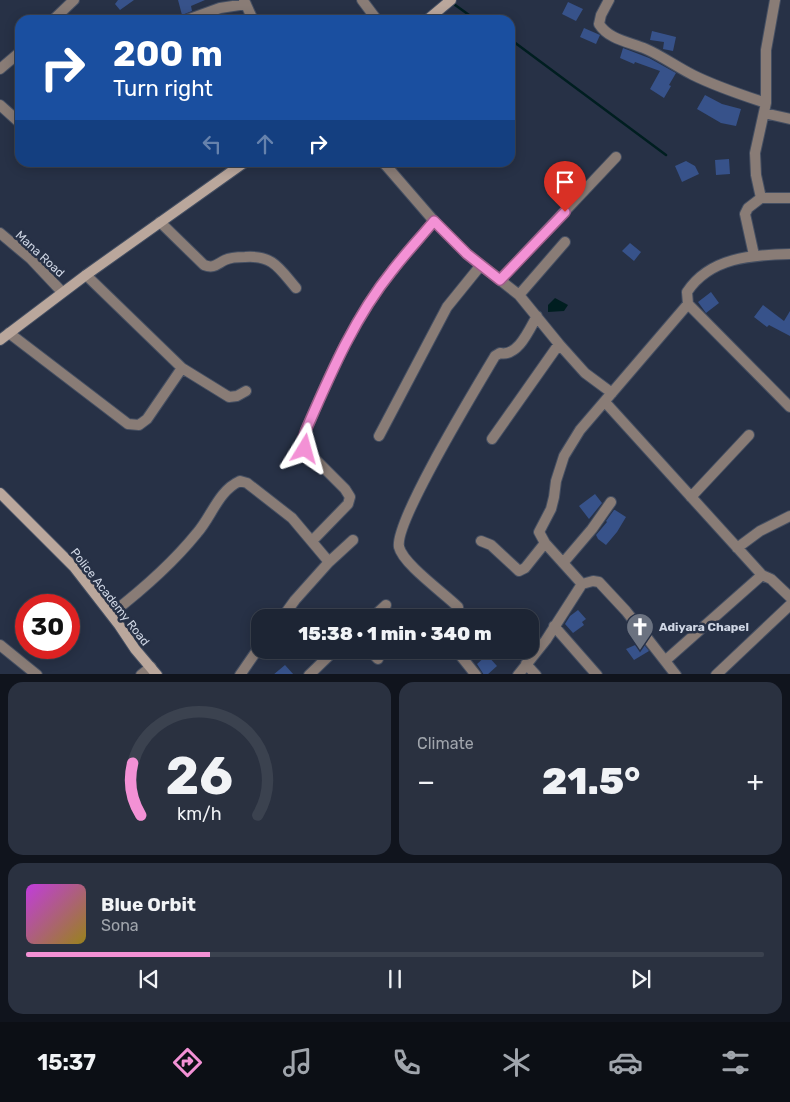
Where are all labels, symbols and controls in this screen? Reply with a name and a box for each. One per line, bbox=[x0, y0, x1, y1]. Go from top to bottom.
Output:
text: 200 m bbox=[113, 33, 223, 75]
icon: right bbox=[30, 35, 95, 100]
text: Turn right bbox=[113, 75, 213, 102]
icon: left bbox=[198, 130, 226, 158]
icon: ahead bbox=[251, 130, 279, 158]
icon: right bbox=[304, 130, 332, 158]
pin bbox=[544, 161, 586, 212]
icon: arrive bbox=[551, 168, 579, 196]
street label: Mana Road bbox=[13, 228, 67, 280]
position arrow bbox=[278, 422, 330, 474]
street label: Police Academy Road bbox=[68, 546, 152, 648]
speed limit sign: 30 bbox=[15, 594, 80, 659]
church icon: Adiyara Chapel bbox=[625, 612, 655, 651]
place label: Adiyara Chapel bbox=[659, 620, 749, 634]
text: 15:38 · 1 min · 340 m bbox=[298, 622, 492, 645]
text: Climate bbox=[417, 734, 474, 753]
text: 26 bbox=[166, 745, 233, 807]
text: 21.5° bbox=[542, 758, 640, 804]
text: − bbox=[417, 765, 435, 798]
text: + bbox=[747, 765, 764, 798]
text: km/h bbox=[177, 803, 222, 824]
text: Blue Orbit bbox=[101, 893, 196, 916]
text: Sona bbox=[101, 916, 139, 935]
icon: previous bbox=[135, 965, 163, 993]
icon: pause bbox=[381, 965, 409, 993]
icon: next bbox=[627, 965, 655, 993]
icon: directions bbox=[170, 1045, 205, 1080]
icon: music bbox=[280, 1045, 315, 1080]
icon: phone bbox=[389, 1045, 424, 1080]
icon: climate bbox=[499, 1045, 534, 1080]
icon: car bbox=[608, 1045, 643, 1080]
icon: filters bbox=[718, 1045, 753, 1080]
text: 15:37 bbox=[37, 1049, 96, 1076]

